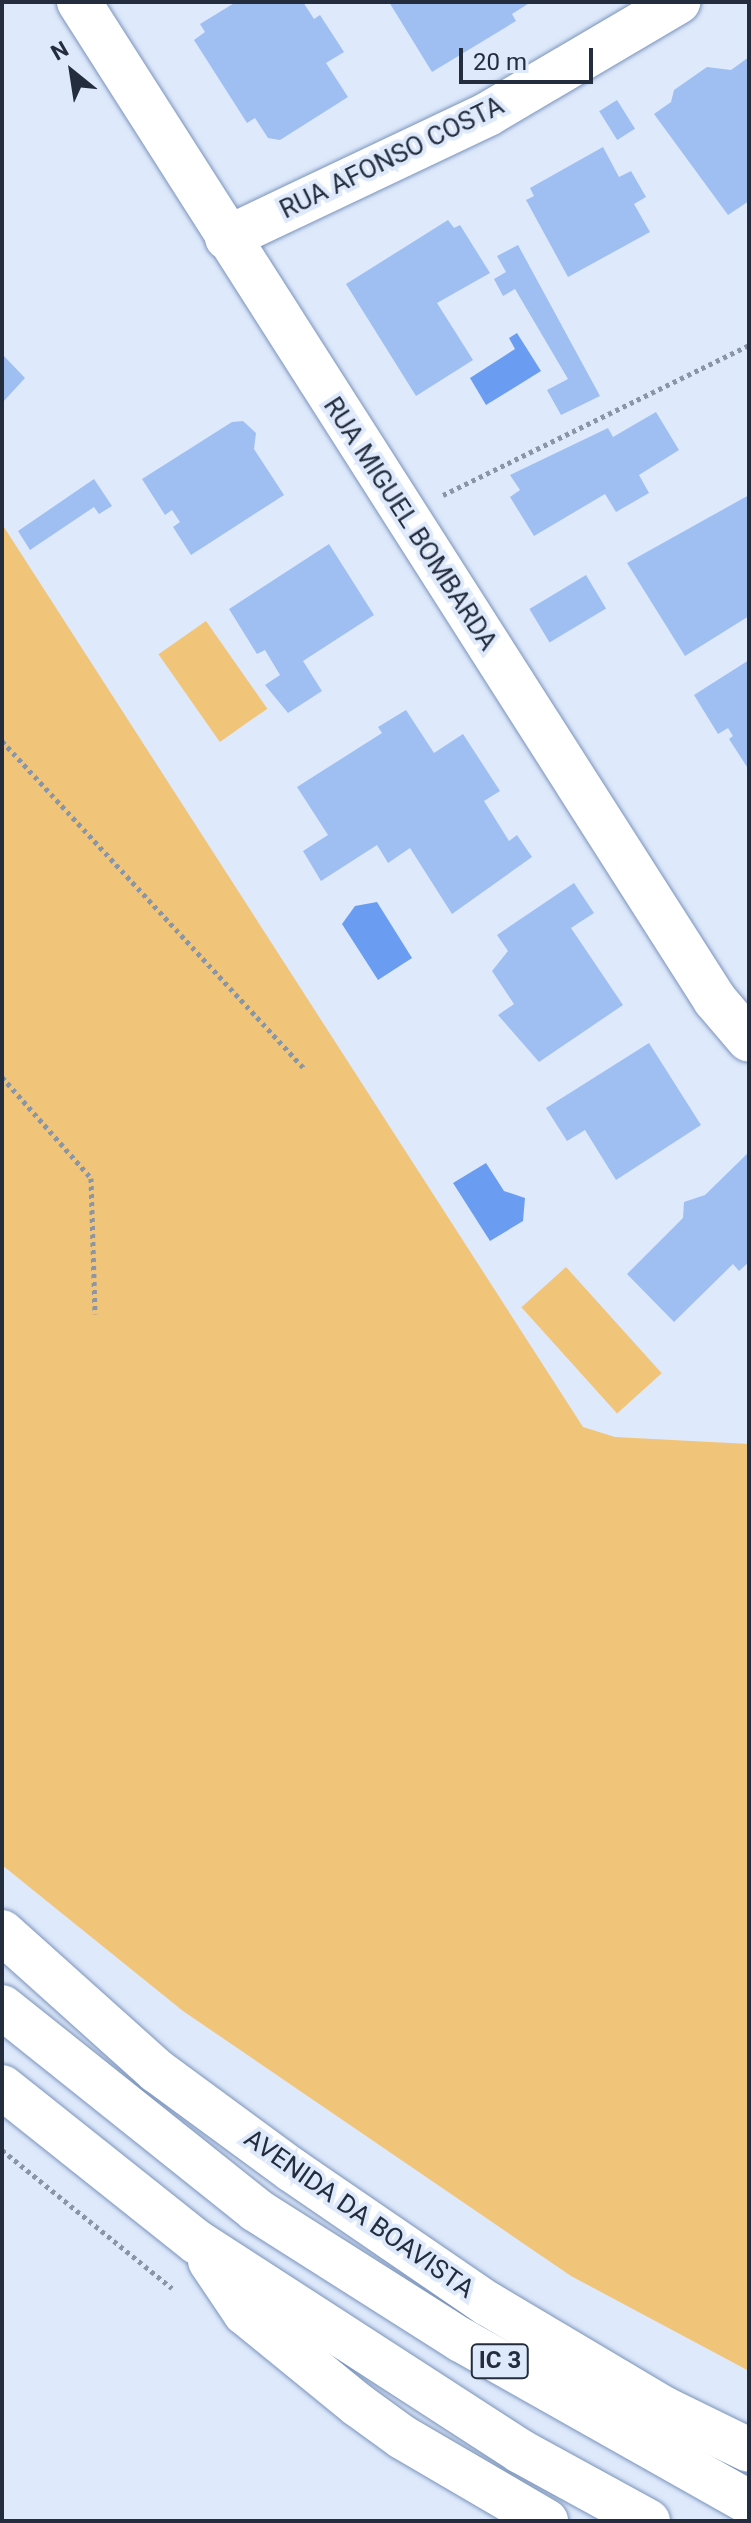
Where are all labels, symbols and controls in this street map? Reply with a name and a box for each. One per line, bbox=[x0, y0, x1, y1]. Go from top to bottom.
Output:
north arrow bbox=[32, 32, 112, 112]
scale bar bbox=[463, 32, 597, 82]
text: N bbox=[47, 36, 73, 65]
text: 20 m bbox=[473, 48, 527, 76]
street label: RUA AFONSO COSTA bbox=[275, 90, 509, 226]
street label: RUA MIGUEL BOMBARDA bbox=[316, 392, 504, 656]
street label: AVENIDA DA BOAVISTA bbox=[238, 2123, 480, 2305]
road number: IC 3 bbox=[470, 2341, 530, 2381]

